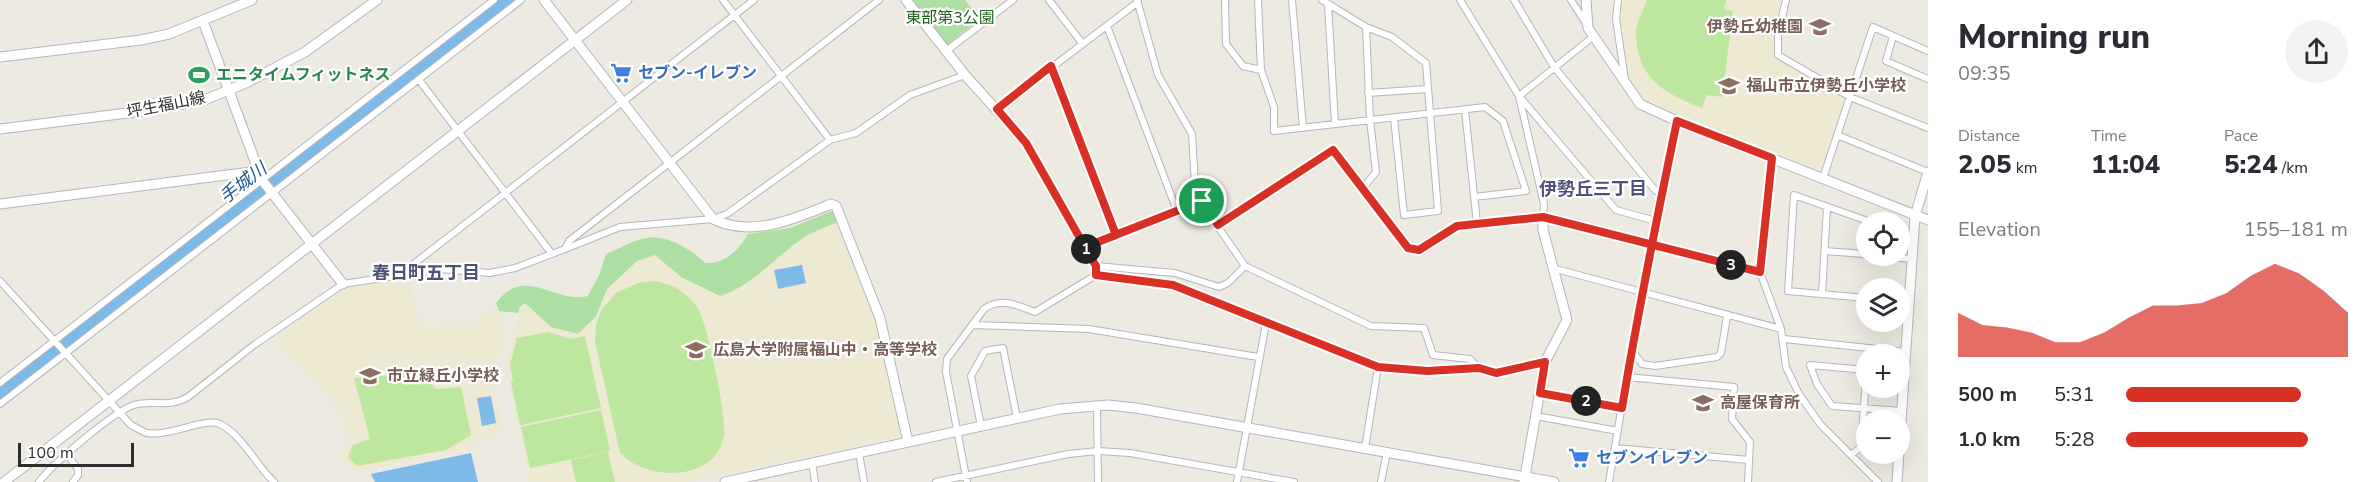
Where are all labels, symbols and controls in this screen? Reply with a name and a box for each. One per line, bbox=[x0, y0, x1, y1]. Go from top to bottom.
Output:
park label: 東部第3公園 bbox=[905, 7, 995, 29]
school or university icon: 伊勢丘幼稚園 bbox=[1808, 15, 1832, 39]
text: Morning run bbox=[1958, 15, 2150, 60]
place label: 伊勢丘幼稚園 bbox=[1706, 16, 1803, 38]
button: share bbox=[2285, 20, 2348, 83]
text: 09:35 bbox=[1958, 60, 2011, 87]
supermarket icon: セブン-イレブン bbox=[609, 61, 633, 85]
place label: セブン-イレブン bbox=[638, 62, 757, 84]
sports icon: エニタイムフィットネス bbox=[187, 63, 211, 87]
place label: エニタイムフィットネス bbox=[216, 64, 390, 86]
school or university icon: 福山市立伊勢丘小学校 bbox=[1717, 74, 1741, 98]
place label: 福山市立伊勢丘小学校 bbox=[1746, 75, 1906, 97]
street label: 坪生福山線 bbox=[125, 87, 207, 123]
text: Distance bbox=[1958, 125, 2020, 147]
text: Time bbox=[2091, 125, 2127, 147]
text: Pace bbox=[2224, 125, 2258, 147]
text: 2.05 bbox=[1958, 147, 2012, 182]
text: 11:04 bbox=[2091, 147, 2160, 182]
text: 5:24 bbox=[2224, 147, 2278, 182]
water label: 手城川 bbox=[214, 156, 273, 209]
text: km bbox=[2012, 157, 2037, 179]
text: /km bbox=[2278, 157, 2308, 179]
pin bbox=[1176, 175, 1227, 226]
district label: 伊勢丘三丁目 bbox=[1539, 177, 1647, 201]
icon: arrive bbox=[1185, 184, 1218, 217]
map controls bbox=[1856, 212, 1910, 464]
button: locate bbox=[1856, 212, 1910, 266]
text: Elevation bbox=[1958, 216, 2041, 243]
text: 155–181 m bbox=[2244, 216, 2348, 243]
pin: 1 bbox=[1071, 234, 1101, 264]
text: 1 bbox=[1081, 238, 1091, 260]
pin: 3 bbox=[1716, 250, 1746, 280]
text: 3 bbox=[1726, 254, 1736, 276]
district label: 春日町五丁目 bbox=[372, 261, 480, 285]
button: layers bbox=[1856, 278, 1910, 332]
school or university icon: 広島大学附属福山中・高等学校 bbox=[684, 338, 708, 362]
place label: 広島大学附属福山中・高等学校 bbox=[713, 339, 937, 361]
button: + bbox=[1856, 344, 1910, 398]
school or university icon: 市立緑丘小学校 bbox=[358, 364, 382, 388]
place label: 市立緑丘小学校 bbox=[387, 365, 499, 387]
text: 500 m bbox=[1958, 381, 2017, 408]
text: 5:31 bbox=[2054, 381, 2095, 408]
pin: 2 bbox=[1571, 386, 1601, 416]
text: 2 bbox=[1581, 390, 1591, 412]
school or university icon: 高屋保育所 bbox=[1691, 391, 1715, 415]
place label: 高屋保育所 bbox=[1720, 392, 1800, 414]
button: − bbox=[1856, 410, 1910, 464]
text: 1.0 km bbox=[1958, 426, 2021, 453]
text: 5:28 bbox=[2054, 426, 2095, 453]
scale bar bbox=[18, 440, 134, 468]
text: 100 m bbox=[27, 442, 74, 464]
supermarket icon: セブンイレブン bbox=[1567, 446, 1591, 470]
place label: セブンイレブン bbox=[1596, 447, 1708, 469]

